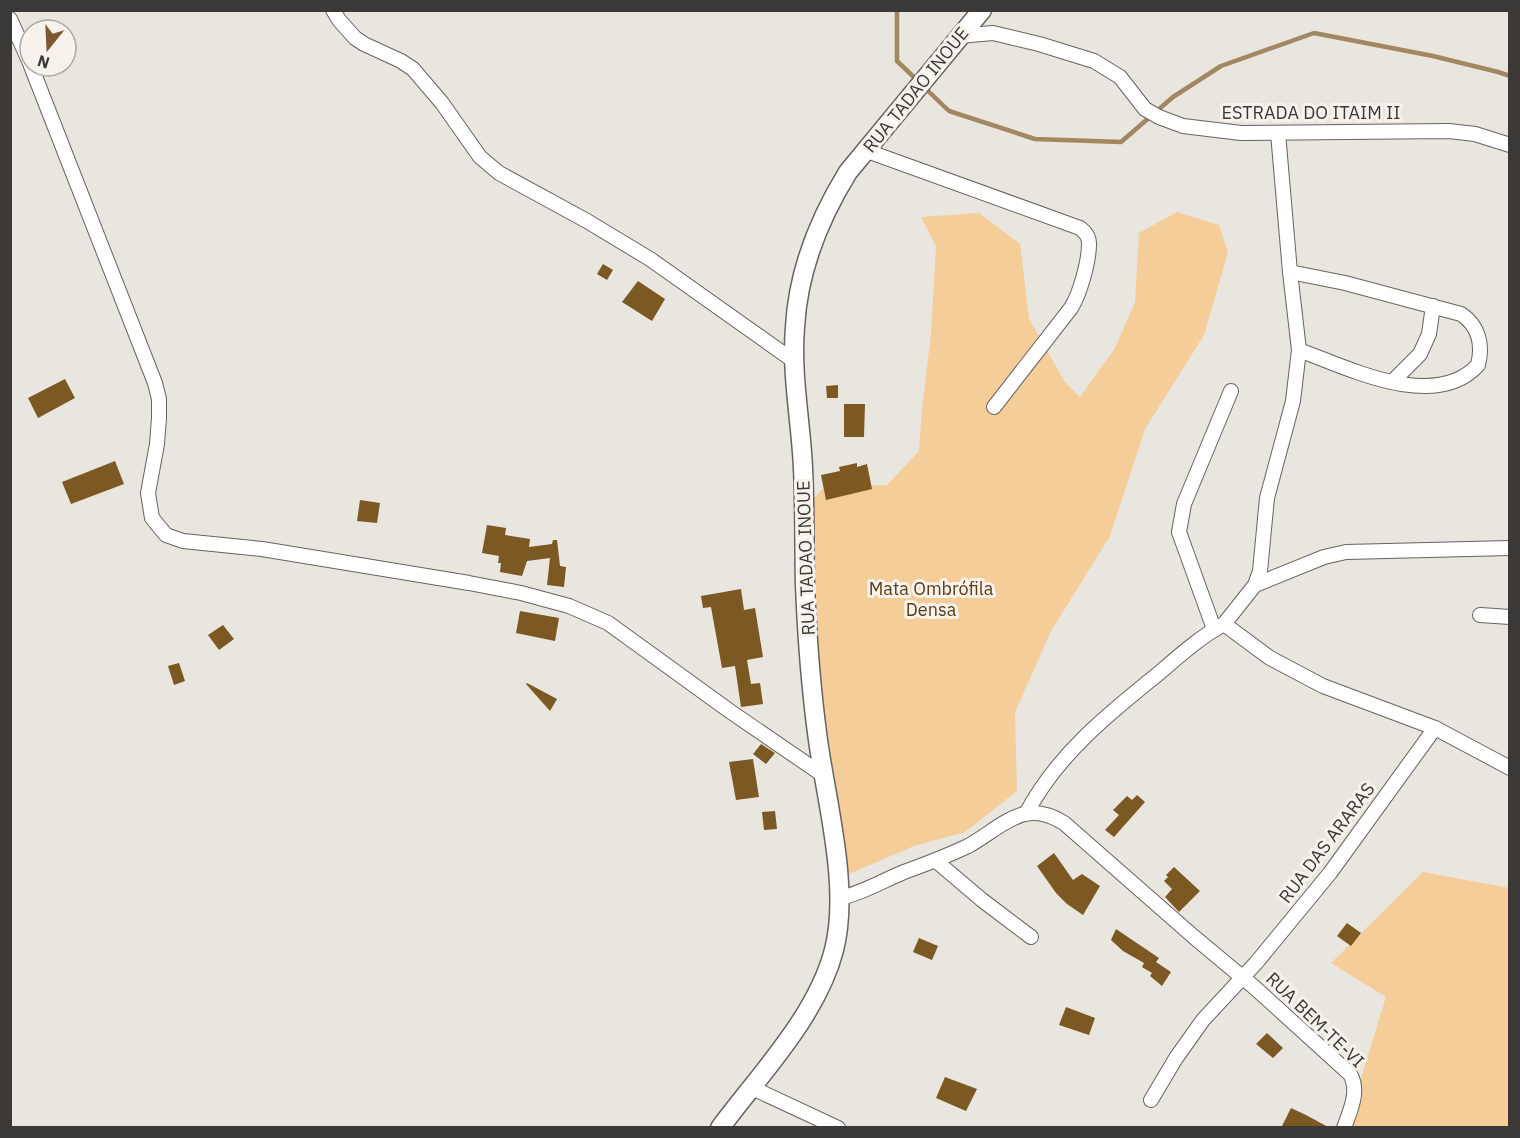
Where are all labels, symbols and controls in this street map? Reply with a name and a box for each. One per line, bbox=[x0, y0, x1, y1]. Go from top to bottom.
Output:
north arrow bbox=[18, 18, 78, 78]
street label: RUA TADAO INOUE bbox=[858, 22, 973, 157]
text: N bbox=[35, 51, 52, 74]
street label: ESTRADA DO ITAIM II bbox=[1222, 101, 1401, 124]
street label: RUA TADAO INOUE bbox=[791, 480, 820, 636]
park label: Mata Ombrófila Densa bbox=[869, 577, 994, 621]
street label: RUA DAS ARARAS bbox=[1274, 778, 1380, 908]
street label: RUA BEM-TE-VI bbox=[1261, 967, 1369, 1072]

